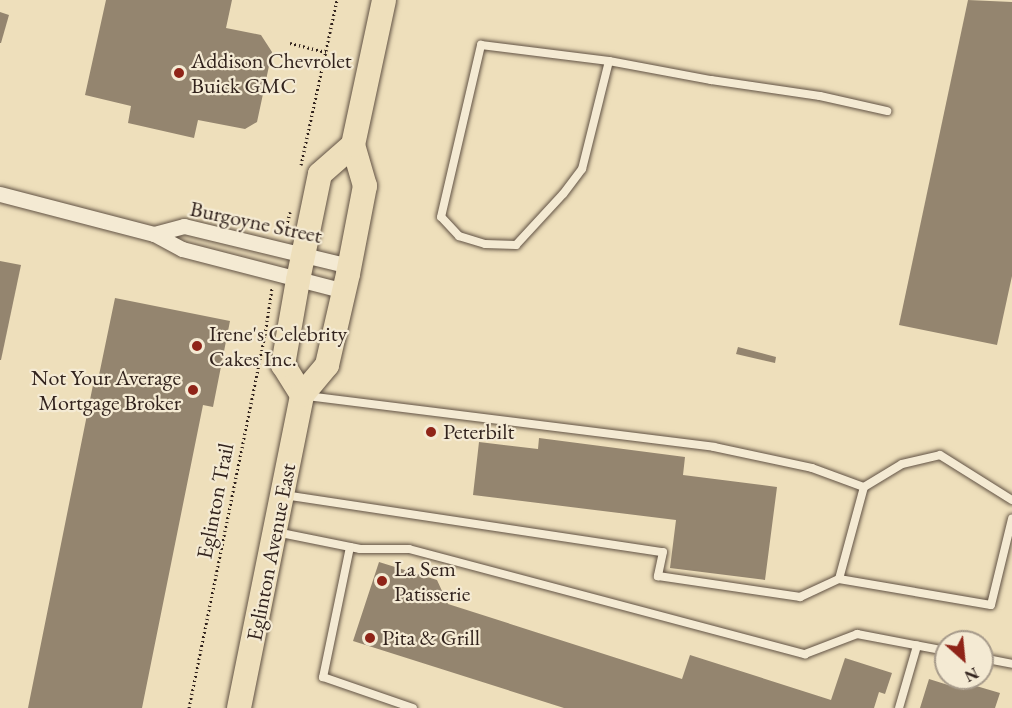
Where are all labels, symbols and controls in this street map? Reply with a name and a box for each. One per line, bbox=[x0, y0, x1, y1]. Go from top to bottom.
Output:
place label: Addison Chevrolet Buick GMC bbox=[191, 47, 352, 98]
marker: Addison Chevrolet Buick GMC bbox=[172, 66, 186, 80]
street label: Burgoyne Street bbox=[188, 195, 324, 249]
place label: Irene's Celebrity Cakes Inc. bbox=[209, 320, 347, 372]
marker: Irene's Celebrity Cakes Inc. bbox=[190, 339, 204, 353]
place label: Not Your Average Mortgage Broker bbox=[31, 364, 181, 416]
marker: Not Your Average Mortgage Broker bbox=[186, 383, 200, 397]
place label: Peterbilt bbox=[443, 419, 514, 445]
marker: Peterbilt bbox=[424, 425, 438, 439]
street label: Eglinton Trail bbox=[191, 441, 239, 561]
street label: Eglinton Avenue East bbox=[241, 461, 301, 643]
place label: La Sem Patisserie bbox=[394, 555, 470, 606]
marker: La Sem Patisserie bbox=[375, 574, 389, 588]
place label: Pita & Grill bbox=[382, 625, 480, 651]
north arrow bbox=[934, 630, 994, 690]
marker: Pita & Grill bbox=[363, 631, 377, 645]
text: N bbox=[961, 662, 982, 687]

